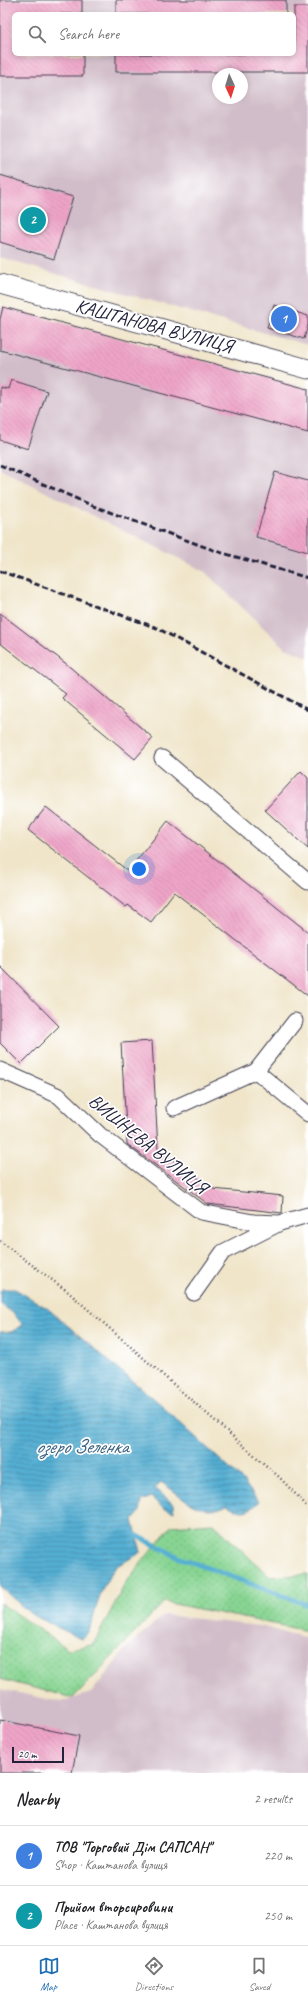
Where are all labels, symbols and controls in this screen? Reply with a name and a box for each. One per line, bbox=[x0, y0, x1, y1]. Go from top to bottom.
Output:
search box bbox=[12, 12, 296, 56]
icon: search bbox=[26, 23, 48, 45]
text: Search here bbox=[58, 25, 119, 44]
north arrow bbox=[212, 68, 248, 104]
pin: 2 bbox=[20, 205, 46, 235]
street label: КАШТАНОВА ВУЛИЦЯ bbox=[73, 293, 238, 359]
pin: 1 bbox=[271, 304, 297, 334]
your location bbox=[129, 859, 149, 879]
street label: ВИШНЕВА ВУЛИЦЯ bbox=[84, 1089, 215, 1201]
water label: озеро Зеленка bbox=[36, 1434, 131, 1459]
scale bar bbox=[12, 1745, 64, 1764]
text: 20 m bbox=[18, 1747, 37, 1761]
text: Nearby bbox=[16, 1789, 59, 1810]
text: 2 results bbox=[254, 1791, 292, 1807]
text: ТОВ "Торговий Дім САПСАН" bbox=[54, 1838, 211, 1857]
text: 1 bbox=[26, 1848, 32, 1864]
text: 220 m bbox=[264, 1848, 292, 1864]
text: Shop · Каштанова вулиця bbox=[54, 1857, 167, 1873]
text: Прийом вторсировини bbox=[54, 1898, 172, 1917]
text: 2 bbox=[26, 1908, 32, 1924]
text: 250 m bbox=[264, 1908, 292, 1924]
text: Place · Каштанова вулиця bbox=[54, 1917, 168, 1933]
tab: Map bbox=[38, 1955, 60, 1993]
tab: Directions bbox=[135, 1955, 173, 1993]
tab: Saved bbox=[248, 1955, 270, 1993]

